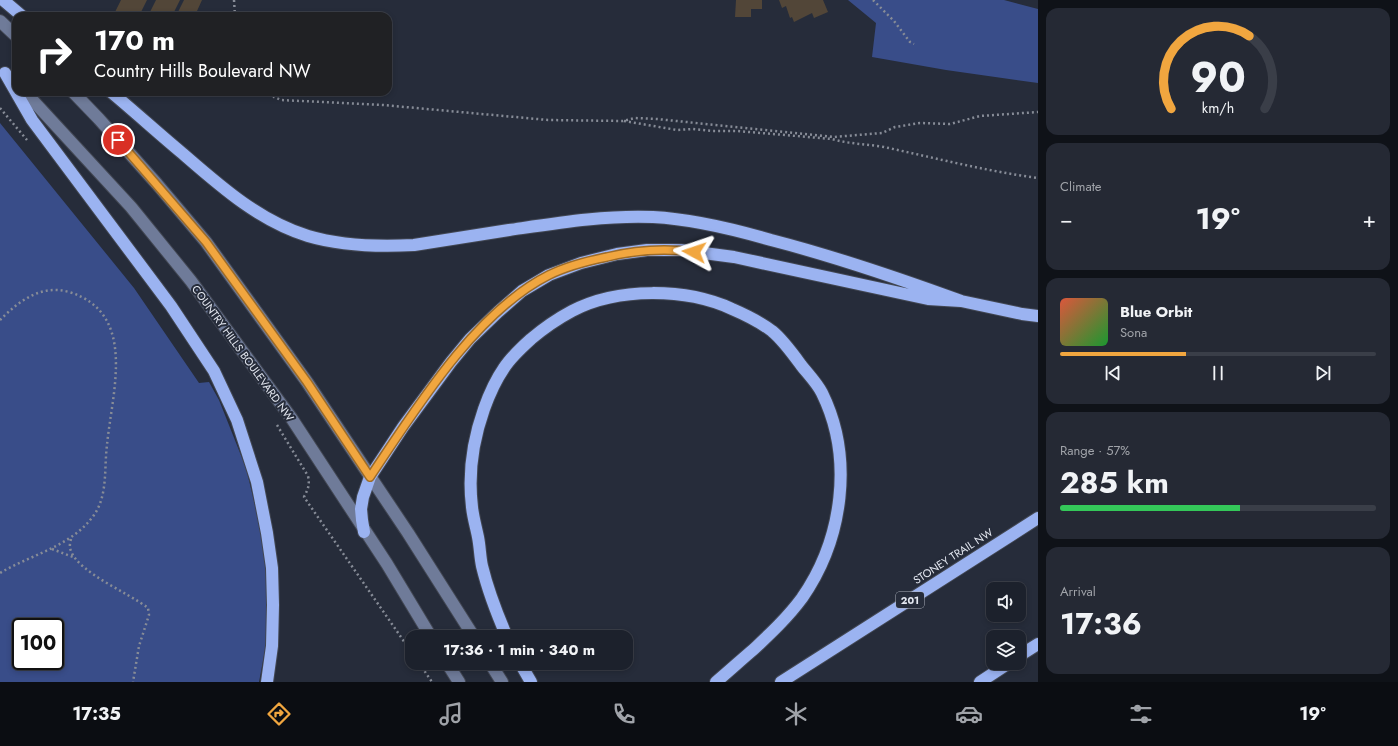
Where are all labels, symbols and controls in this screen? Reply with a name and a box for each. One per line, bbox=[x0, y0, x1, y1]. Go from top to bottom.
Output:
text: 170 m bbox=[94, 20, 175, 61]
icon: right bbox=[28, 28, 80, 80]
text: 90 bbox=[1190, 47, 1246, 108]
text: Country Hills Boulevard NW bbox=[94, 58, 311, 84]
text: km/h bbox=[1202, 98, 1234, 118]
pin bbox=[101, 123, 135, 157]
icon: arrive bbox=[107, 129, 129, 151]
text: Climate bbox=[1060, 177, 1101, 196]
text: 19° bbox=[1196, 197, 1240, 240]
text: − bbox=[1060, 203, 1073, 235]
text: + bbox=[1362, 203, 1376, 235]
position arrow bbox=[673, 231, 715, 273]
street label: COUNTRY HILLS BOULEVARD NW bbox=[188, 282, 298, 424]
text: Blue Orbit bbox=[1120, 301, 1192, 323]
text: Sona bbox=[1120, 323, 1147, 342]
icon: previous bbox=[1102, 362, 1124, 384]
icon: pause bbox=[1207, 362, 1229, 384]
icon: next bbox=[1312, 362, 1334, 384]
text: Range · 57% bbox=[1060, 441, 1130, 460]
text: 285 km bbox=[1060, 461, 1169, 504]
street label: STONEY TRAIL NW bbox=[910, 524, 996, 588]
map controls bbox=[986, 582, 1026, 670]
button: sound bbox=[986, 582, 1026, 622]
text: Arrival bbox=[1060, 582, 1096, 601]
road number: 201 bbox=[896, 592, 924, 608]
text: 17:36 bbox=[1060, 602, 1142, 645]
speed limit sign: 100 bbox=[12, 618, 64, 670]
button: layers bbox=[986, 630, 1026, 670]
text: 17:36 · 1 min · 340 m bbox=[443, 639, 595, 661]
icon: directions bbox=[265, 700, 293, 728]
icon: music bbox=[437, 700, 465, 728]
icon: phone bbox=[610, 700, 638, 728]
icon: climate bbox=[782, 700, 810, 728]
icon: car bbox=[955, 700, 983, 728]
icon: filters bbox=[1127, 700, 1155, 728]
text: 17:35 bbox=[72, 701, 121, 727]
text: 19° bbox=[1299, 701, 1326, 727]

